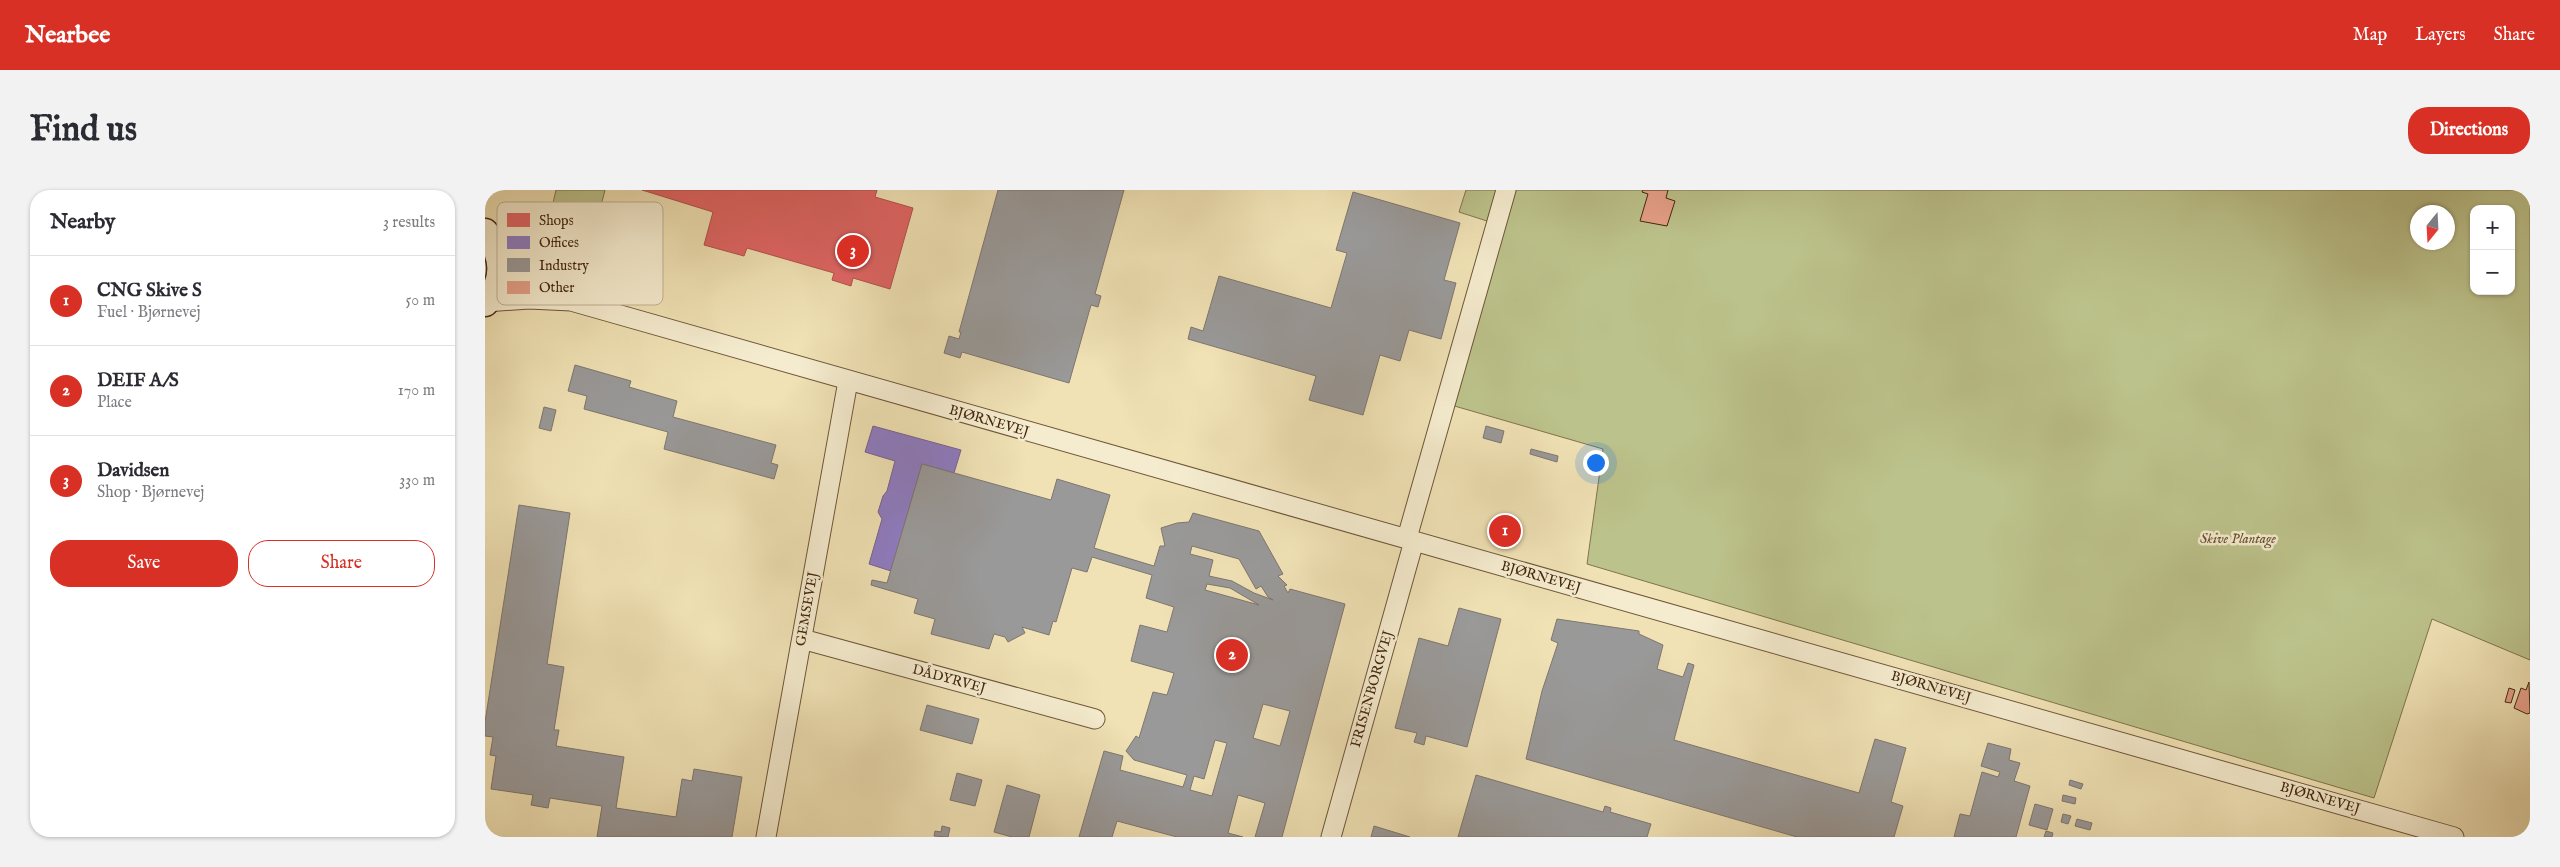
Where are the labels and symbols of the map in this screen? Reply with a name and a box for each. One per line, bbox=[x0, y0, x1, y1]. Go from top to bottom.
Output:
legend bbox=[497, 202, 663, 305]
north arrow bbox=[2410, 205, 2455, 250]
text: Shops bbox=[539, 212, 574, 230]
pin: 3 bbox=[837, 232, 869, 270]
text: Offices bbox=[539, 234, 579, 252]
text: Industry bbox=[539, 257, 589, 275]
text: Other bbox=[539, 279, 574, 297]
street label: BJØRNEVEJ bbox=[947, 401, 1031, 441]
your location bbox=[1583, 450, 1609, 476]
pin: 1 bbox=[1489, 512, 1521, 550]
park label: Skive Plantage bbox=[2200, 530, 2276, 549]
street label: BJØRNEVEJ bbox=[1499, 557, 1583, 597]
street label: GEMSEVEJ bbox=[792, 570, 822, 648]
street label: FRISENBORGVEJ bbox=[1347, 628, 1397, 750]
pin: 2 bbox=[1216, 636, 1248, 674]
street label: DÅDYRVEJ bbox=[910, 660, 988, 698]
street label: BJØRNEVEJ bbox=[1889, 667, 1973, 707]
street label: BJØRNEVEJ bbox=[2278, 778, 2362, 818]

